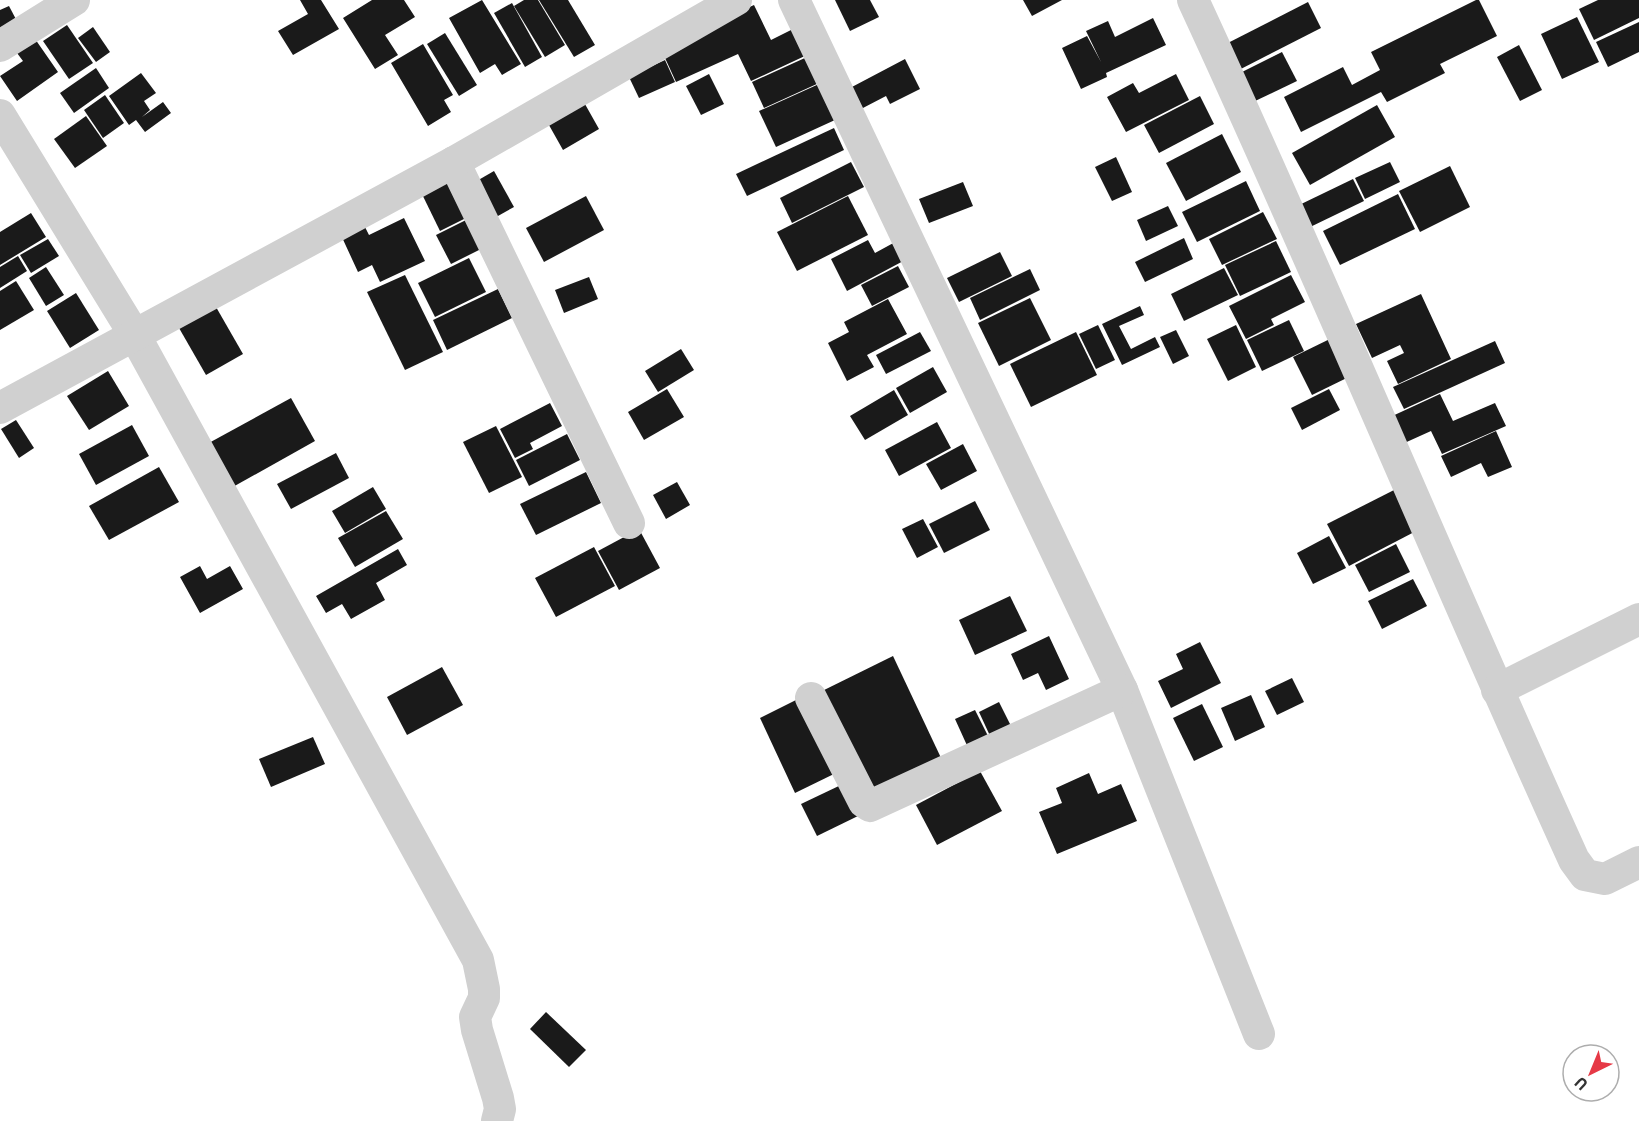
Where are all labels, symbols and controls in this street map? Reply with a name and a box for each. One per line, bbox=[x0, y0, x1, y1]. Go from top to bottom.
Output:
north arrow bbox=[1561, 1043, 1621, 1103]
text: U bbox=[1570, 1073, 1592, 1095]

